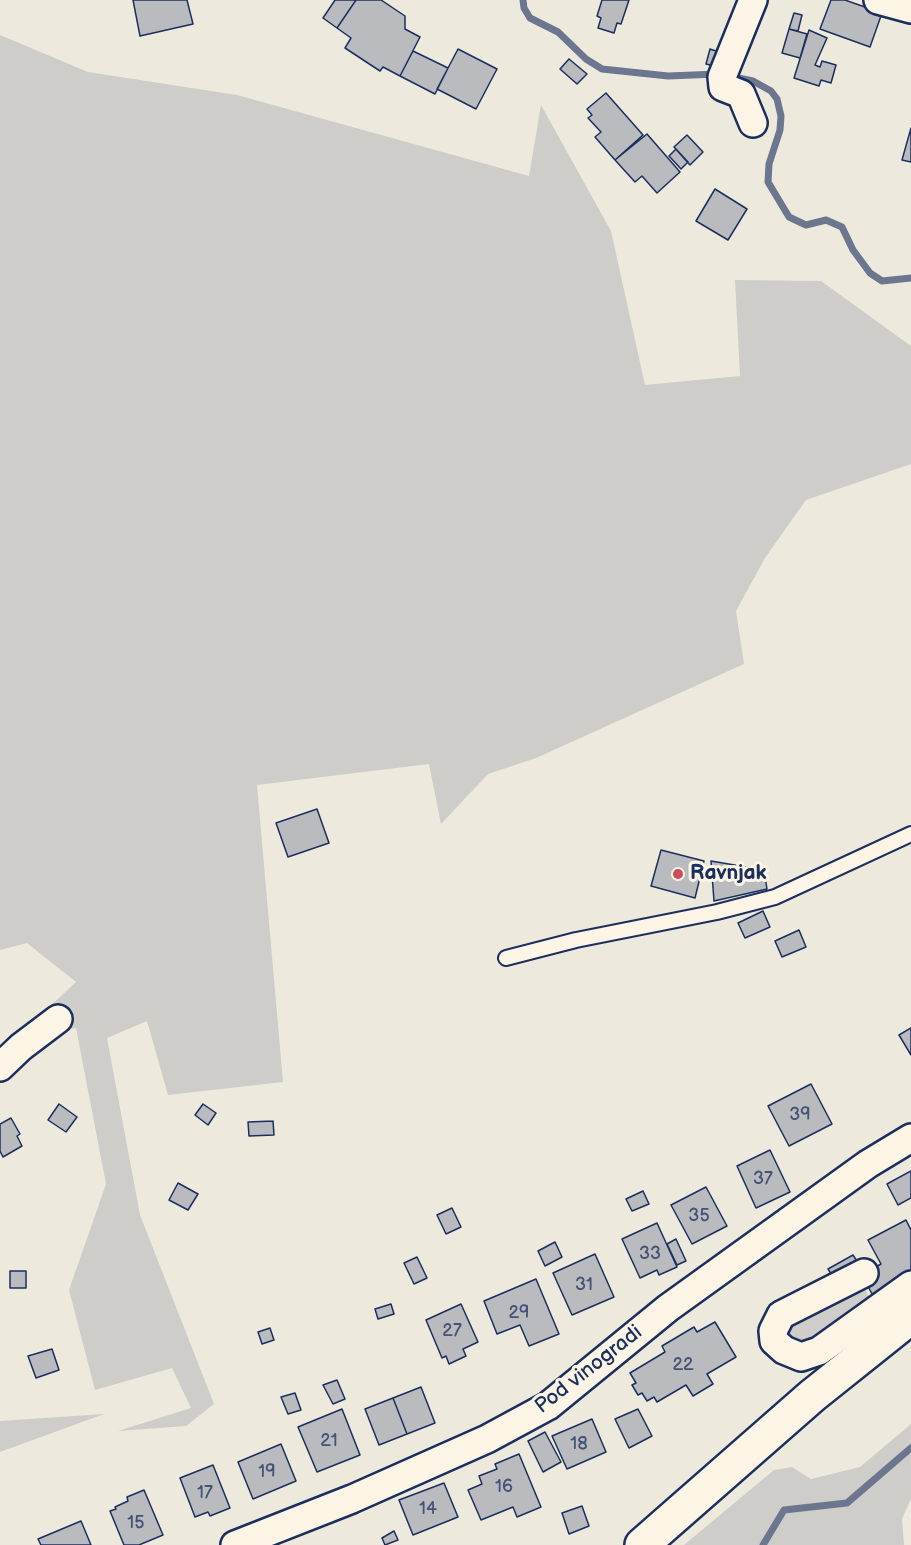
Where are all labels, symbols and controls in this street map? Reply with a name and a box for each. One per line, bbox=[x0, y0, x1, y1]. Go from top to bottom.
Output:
place label: Ravnjak bbox=[690, 861, 767, 887]
marker: Ravnjak bbox=[671, 867, 685, 881]
house number: 39 bbox=[789, 1104, 811, 1126]
house number: 37 bbox=[753, 1168, 773, 1190]
house number: 35 bbox=[688, 1205, 710, 1227]
house number: 33 bbox=[639, 1243, 661, 1265]
house number: 31 bbox=[575, 1274, 593, 1296]
house number: 29 bbox=[508, 1302, 530, 1324]
house number: 27 bbox=[442, 1320, 462, 1342]
street label: Pod vinogradi bbox=[530, 1320, 648, 1420]
house number: 22 bbox=[672, 1354, 694, 1376]
house number: 21 bbox=[320, 1430, 338, 1452]
house number: 18 bbox=[570, 1433, 588, 1455]
house number: 19 bbox=[258, 1461, 276, 1483]
house number: 16 bbox=[495, 1476, 513, 1498]
house number: 17 bbox=[197, 1482, 213, 1504]
house number: 14 bbox=[419, 1498, 437, 1520]
house number: 15 bbox=[127, 1512, 145, 1534]

